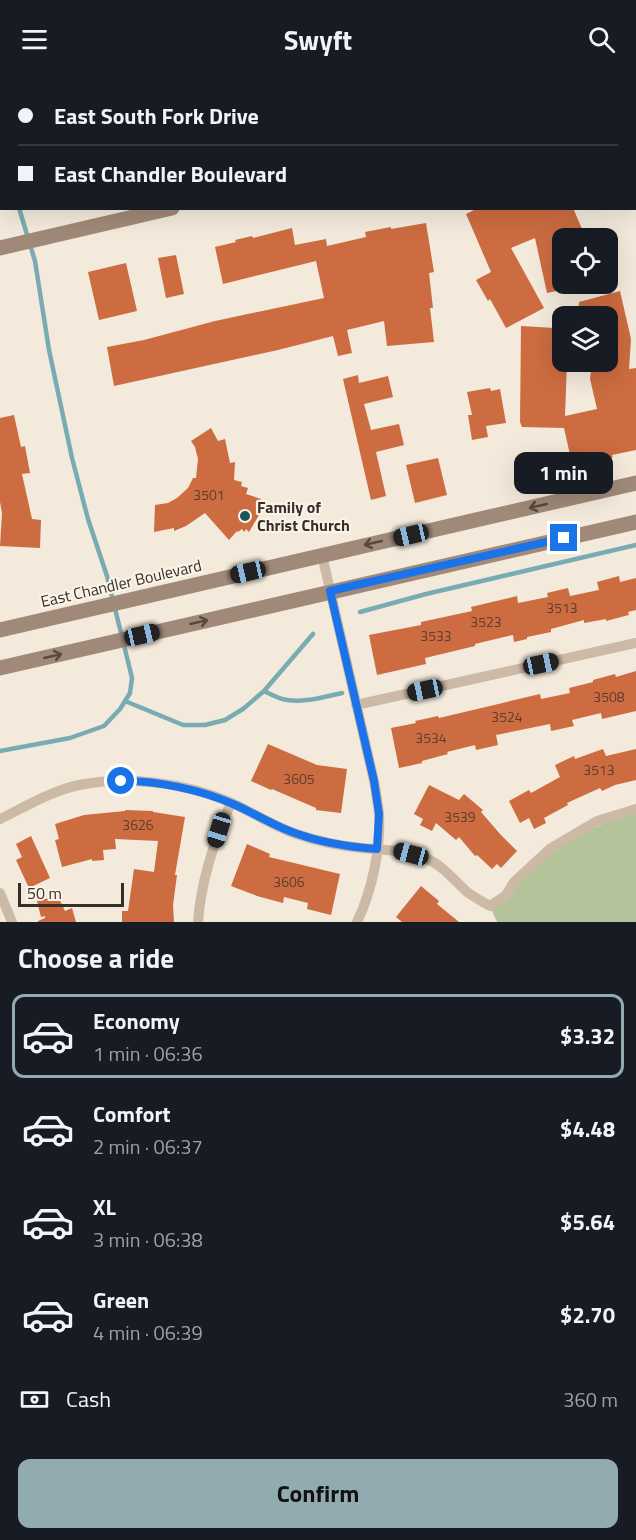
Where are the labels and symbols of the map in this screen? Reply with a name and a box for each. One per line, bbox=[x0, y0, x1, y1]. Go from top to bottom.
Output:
callout: 1 min bbox=[514, 451, 614, 493]
house number: 3501 bbox=[193, 484, 225, 505]
place label: Family of Christ Church bbox=[257, 495, 350, 537]
one-way arrow bbox=[529, 500, 548, 512]
marker: Family of Christ Church bbox=[238, 509, 252, 523]
car bbox=[391, 522, 431, 548]
route end bbox=[550, 524, 577, 551]
one-way arrow bbox=[364, 538, 383, 550]
street label: East Chandler Boulevard bbox=[38, 553, 204, 613]
car bbox=[228, 559, 268, 585]
house number: 3513 bbox=[546, 597, 578, 618]
house number: 3523 bbox=[470, 611, 502, 632]
one-way arrow bbox=[190, 615, 209, 627]
car bbox=[122, 622, 162, 648]
house number: 3533 bbox=[420, 625, 452, 646]
one-way arrow bbox=[43, 649, 62, 661]
car bbox=[522, 651, 560, 677]
car bbox=[406, 677, 444, 703]
house number: 3508 bbox=[593, 686, 625, 707]
house number: 3524 bbox=[491, 706, 523, 727]
house number: 3534 bbox=[415, 727, 447, 748]
house number: 3513 bbox=[583, 759, 615, 780]
route start bbox=[107, 767, 134, 794]
house number: 3605 bbox=[283, 768, 315, 789]
house number: 3539 bbox=[444, 806, 476, 827]
car bbox=[205, 810, 233, 850]
house number: 3626 bbox=[122, 814, 154, 835]
car bbox=[391, 841, 431, 867]
house number: 3606 bbox=[273, 871, 305, 892]
scale bar bbox=[18, 880, 124, 908]

